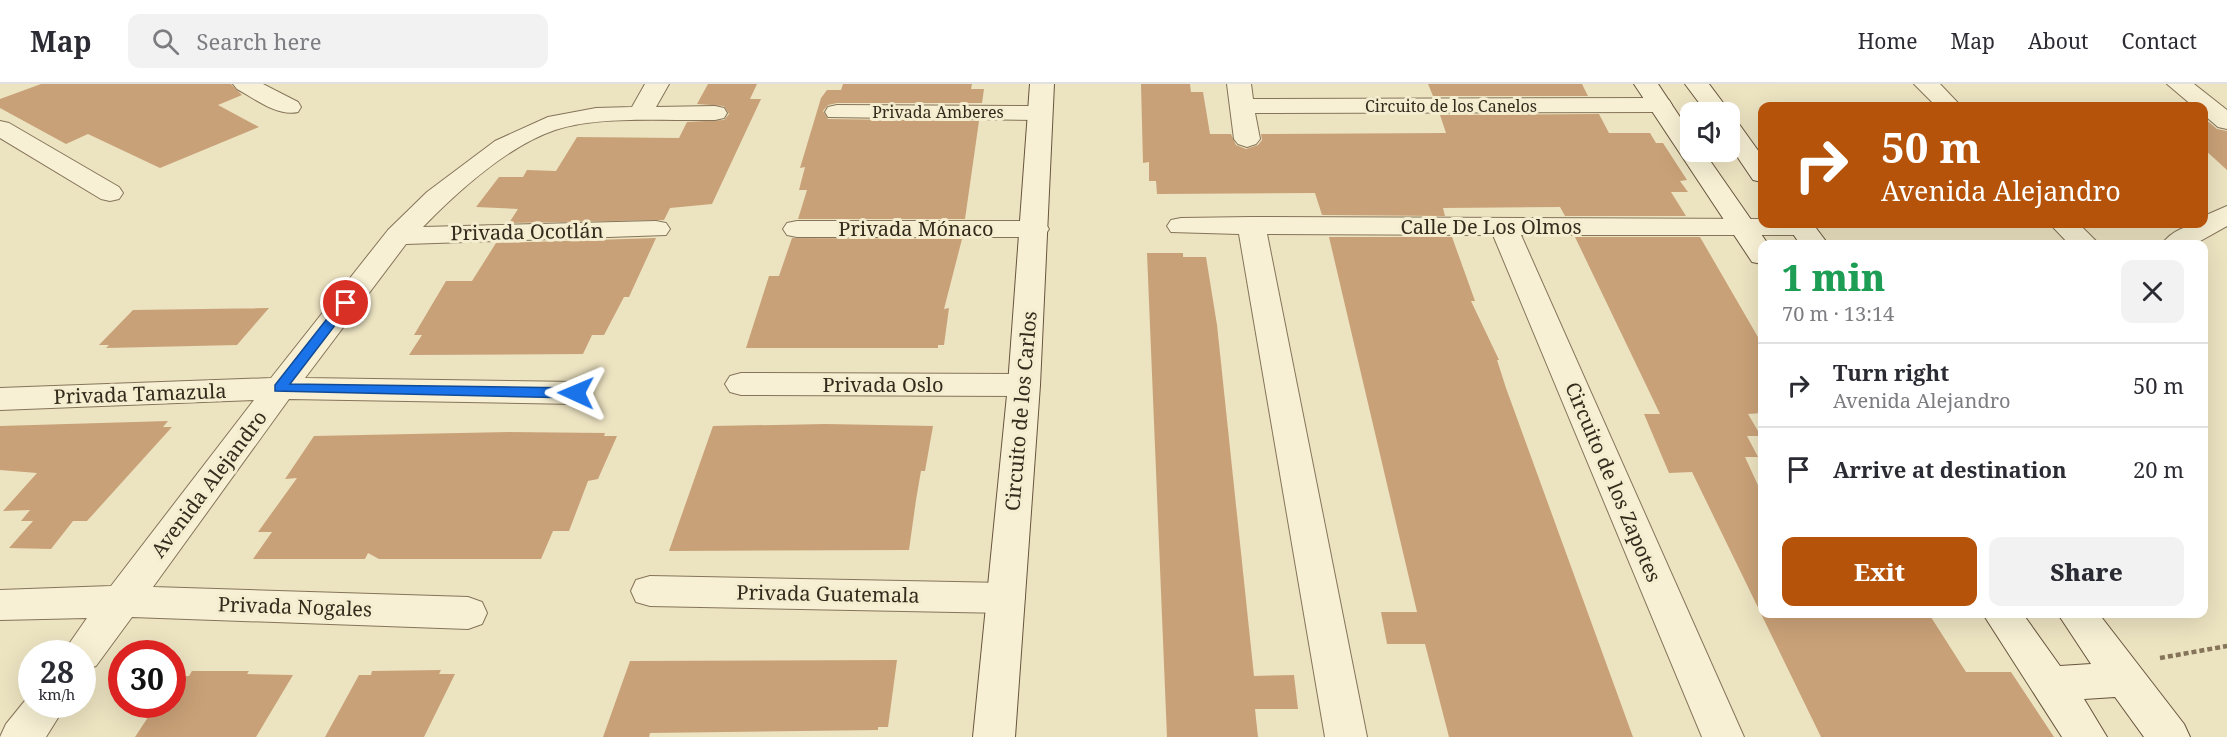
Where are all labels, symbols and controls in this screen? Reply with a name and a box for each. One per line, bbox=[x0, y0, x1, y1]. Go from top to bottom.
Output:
search box bbox=[128, 14, 548, 68]
text: Map bbox=[30, 22, 92, 60]
icon: search bbox=[149, 25, 182, 58]
text: Search here bbox=[197, 26, 321, 56]
text: Home bbox=[1858, 27, 1918, 55]
text: Map bbox=[1951, 27, 1995, 55]
text: About bbox=[2028, 27, 2089, 55]
text: Contact bbox=[2122, 27, 2197, 55]
street label: Circuito de los Canelos bbox=[1365, 95, 1537, 117]
street label: Privada Amberes bbox=[872, 101, 1004, 123]
map controls bbox=[1680, 102, 1740, 162]
button: sound bbox=[1680, 102, 1740, 162]
text: 50 m bbox=[1881, 118, 1981, 175]
icon: right bbox=[1782, 126, 1860, 204]
text: Avenida Alejandro bbox=[1881, 172, 2121, 209]
street label: Calle De Los Olmos bbox=[1401, 213, 1582, 240]
street label: Privada Mónaco bbox=[838, 215, 994, 242]
street label: Privada Ocotlán bbox=[450, 217, 604, 246]
text: 1 min bbox=[1782, 253, 1885, 302]
button: close bbox=[2121, 260, 2184, 323]
pin bbox=[320, 277, 371, 328]
icon: arrive bbox=[329, 286, 362, 319]
text: 70 m · 13:14 bbox=[1782, 300, 1894, 327]
street label: Circuito de los Carlos bbox=[998, 310, 1043, 512]
text: Turn right bbox=[1833, 357, 1949, 387]
position arrow bbox=[544, 361, 608, 425]
icon: right bbox=[1782, 369, 1815, 402]
text: 50 m bbox=[2133, 370, 2184, 400]
street label: Privada Oslo bbox=[822, 371, 944, 398]
street label: Privada Tamazula bbox=[53, 377, 227, 410]
street label: Circuito de los Zapotes bbox=[1559, 378, 1668, 586]
text: Avenida Alejandro bbox=[1833, 387, 2011, 414]
street label: Avenida Alejandro bbox=[144, 405, 273, 563]
icon: arrive bbox=[1782, 453, 1815, 486]
text: Arrive at destination bbox=[1833, 454, 2067, 484]
text: 20 m bbox=[2133, 454, 2184, 484]
button: Exit bbox=[1782, 537, 1977, 606]
button: Share bbox=[1989, 537, 2184, 606]
street label: Privada Guatemala bbox=[736, 578, 920, 609]
street label: Privada Nogales bbox=[217, 590, 373, 623]
speed limit sign: 30 bbox=[108, 640, 186, 718]
text: 28 bbox=[40, 651, 74, 692]
text: km/h bbox=[39, 684, 75, 704]

